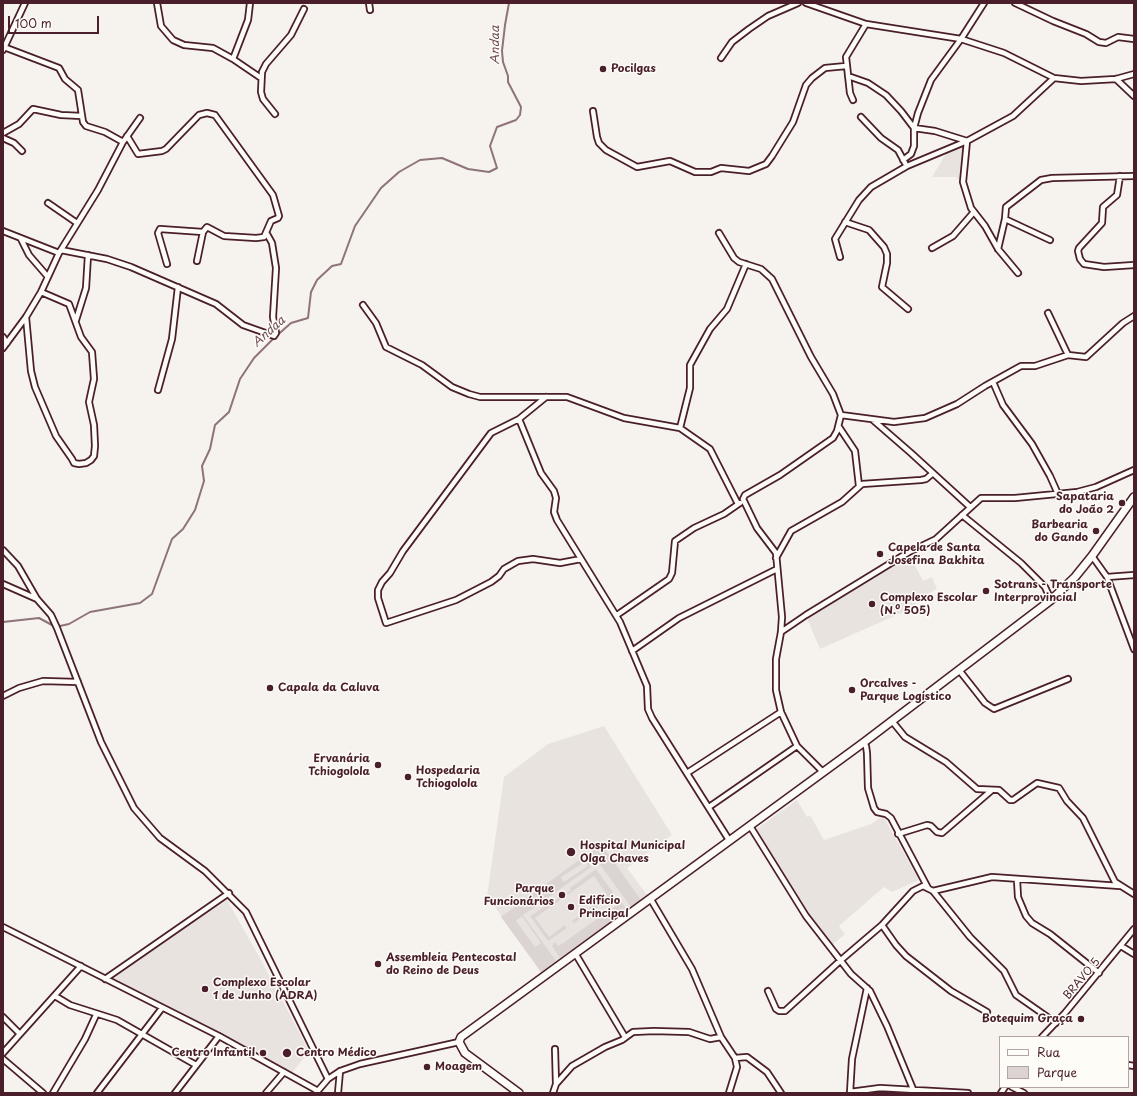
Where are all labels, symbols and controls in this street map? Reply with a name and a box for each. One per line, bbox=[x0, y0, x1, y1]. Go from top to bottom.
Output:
scale bar bbox=[10, 8, 101, 34]
text: 100 m bbox=[15, 14, 52, 32]
water label: Andaa bbox=[489, 25, 503, 65]
place label: Pocilgas bbox=[611, 62, 656, 76]
marker: Pocilgas bbox=[598, 64, 608, 74]
water label: Andaa bbox=[250, 314, 288, 350]
place label: Sapataria do João 2 bbox=[1056, 490, 1114, 516]
marker: Sapataria do João 2 bbox=[1117, 498, 1127, 508]
place label: Barbearia do Gando bbox=[1031, 518, 1088, 544]
marker: Barbearia do Gando bbox=[1091, 526, 1101, 536]
place label: Capela de Santa Josefina Bakhita bbox=[888, 541, 985, 567]
marker: Capela de Santa Josefina Bakhita bbox=[875, 549, 885, 559]
place label: Sotrans - Transporte Interprovincial bbox=[994, 578, 1112, 604]
marker: Sotrans - Transporte Interprovincial bbox=[981, 586, 991, 596]
place label: Complexo Escolar (N.º 505) bbox=[880, 591, 978, 617]
marker: Complexo Escolar (N.º 505) bbox=[867, 599, 877, 609]
place label: Orcalves - Parque Logístico bbox=[860, 677, 951, 703]
place label: Capala da Caluva bbox=[278, 681, 380, 695]
marker: Capala da Caluva bbox=[265, 683, 275, 693]
marker: Orcalves - Parque Logístico bbox=[847, 685, 857, 695]
place label: Ervanária Tchiogolola bbox=[308, 752, 370, 778]
marker: Ervanária Tchiogolola bbox=[373, 760, 383, 770]
place label: Hospedaria Tchiogolola bbox=[416, 764, 480, 790]
marker: Hospedaria Tchiogolola bbox=[403, 772, 413, 782]
place label: Hospital Municipal Olga Chaves bbox=[580, 839, 685, 865]
marker: Hospital Municipal Olga Chaves bbox=[565, 846, 577, 858]
place label: Parque Funcionários bbox=[484, 882, 554, 908]
marker: Parque Funcionários bbox=[557, 890, 567, 900]
place label: Edifício Principal bbox=[579, 894, 629, 920]
marker: Edifício Principal bbox=[566, 902, 576, 912]
place label: Assembleia Pentecostal do Reino de Deus bbox=[386, 951, 516, 977]
street label: BRAVO 5 bbox=[1061, 956, 1103, 1002]
marker: Assembleia Pentecostal do Reino de Deus bbox=[373, 959, 383, 969]
place label: Complexo Escolar 1 de Junho (ADRA) bbox=[213, 976, 317, 1002]
marker: Complexo Escolar 1 de Junho (ADRA) bbox=[200, 984, 210, 994]
place label: Botequim Graça bbox=[982, 1012, 1073, 1026]
marker: Botequim Graça bbox=[1076, 1014, 1086, 1024]
legend bbox=[999, 1036, 1129, 1088]
text: Rua bbox=[1037, 1043, 1060, 1061]
place label: Centro Infantil bbox=[171, 1046, 255, 1060]
place label: Centro Médico bbox=[296, 1046, 376, 1060]
marker: Centro Médico bbox=[281, 1047, 293, 1059]
marker: Centro Infantil bbox=[258, 1048, 268, 1058]
place label: Moagem bbox=[435, 1060, 482, 1074]
marker: Moagem bbox=[422, 1062, 432, 1072]
text: Parque bbox=[1037, 1063, 1077, 1081]

